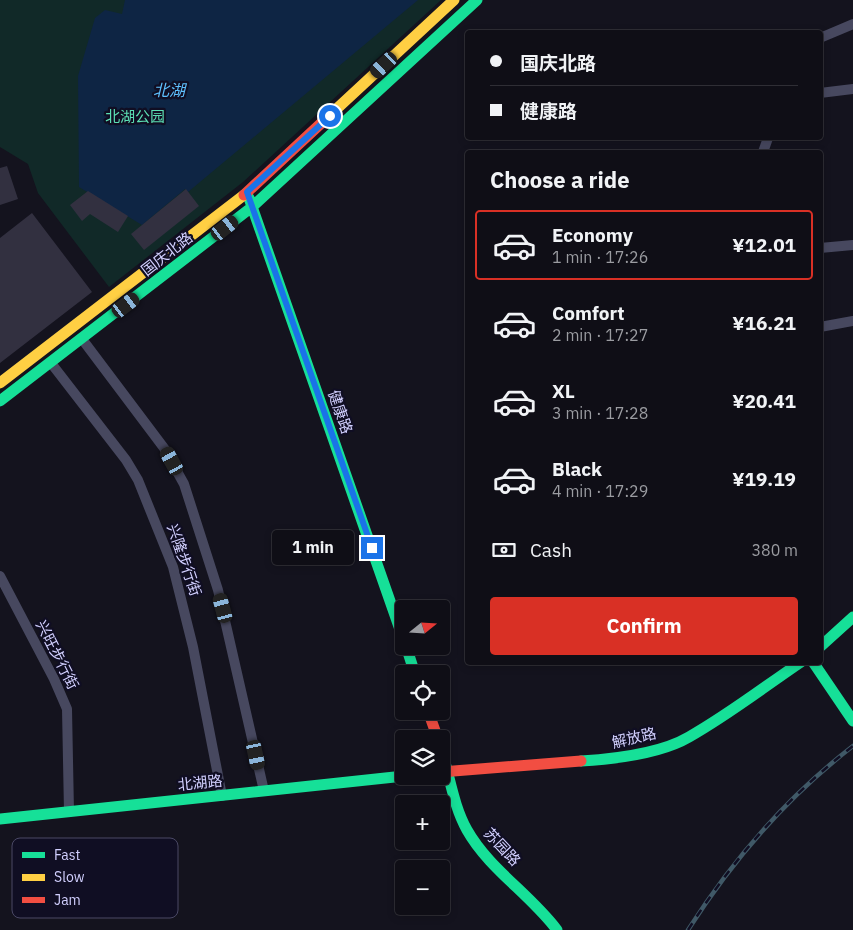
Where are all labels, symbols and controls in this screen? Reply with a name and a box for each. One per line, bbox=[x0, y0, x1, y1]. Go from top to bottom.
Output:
car bbox=[367, 49, 400, 81]
text: 国庆北路 bbox=[520, 51, 596, 75]
water label: 北湖 bbox=[153, 80, 188, 100]
text: 健康路 bbox=[520, 99, 577, 123]
route start bbox=[319, 105, 341, 127]
park label: 北湖公园 bbox=[105, 107, 165, 126]
text: Choose a ride bbox=[490, 165, 630, 194]
car bbox=[208, 213, 241, 243]
icon: car bbox=[492, 223, 537, 268]
text: Economy bbox=[552, 223, 633, 247]
street label: 国庆北路 bbox=[137, 228, 196, 280]
text: ¥12.01 bbox=[732, 233, 796, 257]
text: 1 min · 17:26 bbox=[552, 247, 648, 267]
car bbox=[109, 290, 142, 320]
icon: car bbox=[492, 301, 537, 346]
text: Comfort bbox=[552, 301, 625, 325]
text: ¥16.21 bbox=[732, 311, 796, 335]
text: 2 min · 17:27 bbox=[552, 325, 648, 345]
icon: car bbox=[492, 379, 537, 424]
text: XL bbox=[552, 379, 575, 403]
street label: 健康路 bbox=[324, 387, 357, 436]
text: ¥20.41 bbox=[732, 389, 796, 413]
text: 3 min · 17:28 bbox=[552, 403, 648, 423]
car bbox=[158, 444, 185, 478]
icon: car bbox=[492, 457, 537, 502]
text: Black bbox=[552, 457, 602, 481]
text: ¥19.19 bbox=[732, 467, 796, 491]
text: 4 min · 17:29 bbox=[552, 481, 648, 501]
street label: 兴隆步行街 bbox=[163, 521, 206, 598]
callout: 1 min bbox=[272, 530, 354, 566]
icon: cash bbox=[490, 536, 518, 564]
text: 1 min bbox=[292, 537, 334, 557]
route end bbox=[361, 537, 383, 559]
text: Cash bbox=[530, 538, 572, 562]
text: 380 m bbox=[751, 540, 798, 560]
car bbox=[211, 592, 234, 624]
button: Confirm bbox=[490, 597, 798, 655]
north arrow bbox=[395, 600, 450, 655]
map controls bbox=[395, 600, 450, 915]
street label: 兴旺步行街 bbox=[32, 617, 83, 693]
button: locate bbox=[395, 665, 450, 720]
street label: 解放路 bbox=[610, 723, 658, 752]
button: layers bbox=[395, 730, 450, 785]
car bbox=[245, 739, 266, 771]
street label: 北湖路 bbox=[177, 771, 223, 794]
button: + bbox=[395, 795, 450, 850]
street label: 苏园路 bbox=[480, 824, 525, 870]
legend bbox=[12, 838, 178, 918]
text: Fast bbox=[54, 846, 80, 864]
button: − bbox=[395, 860, 450, 915]
text: Slow bbox=[54, 868, 85, 886]
text: Jam bbox=[54, 891, 81, 909]

